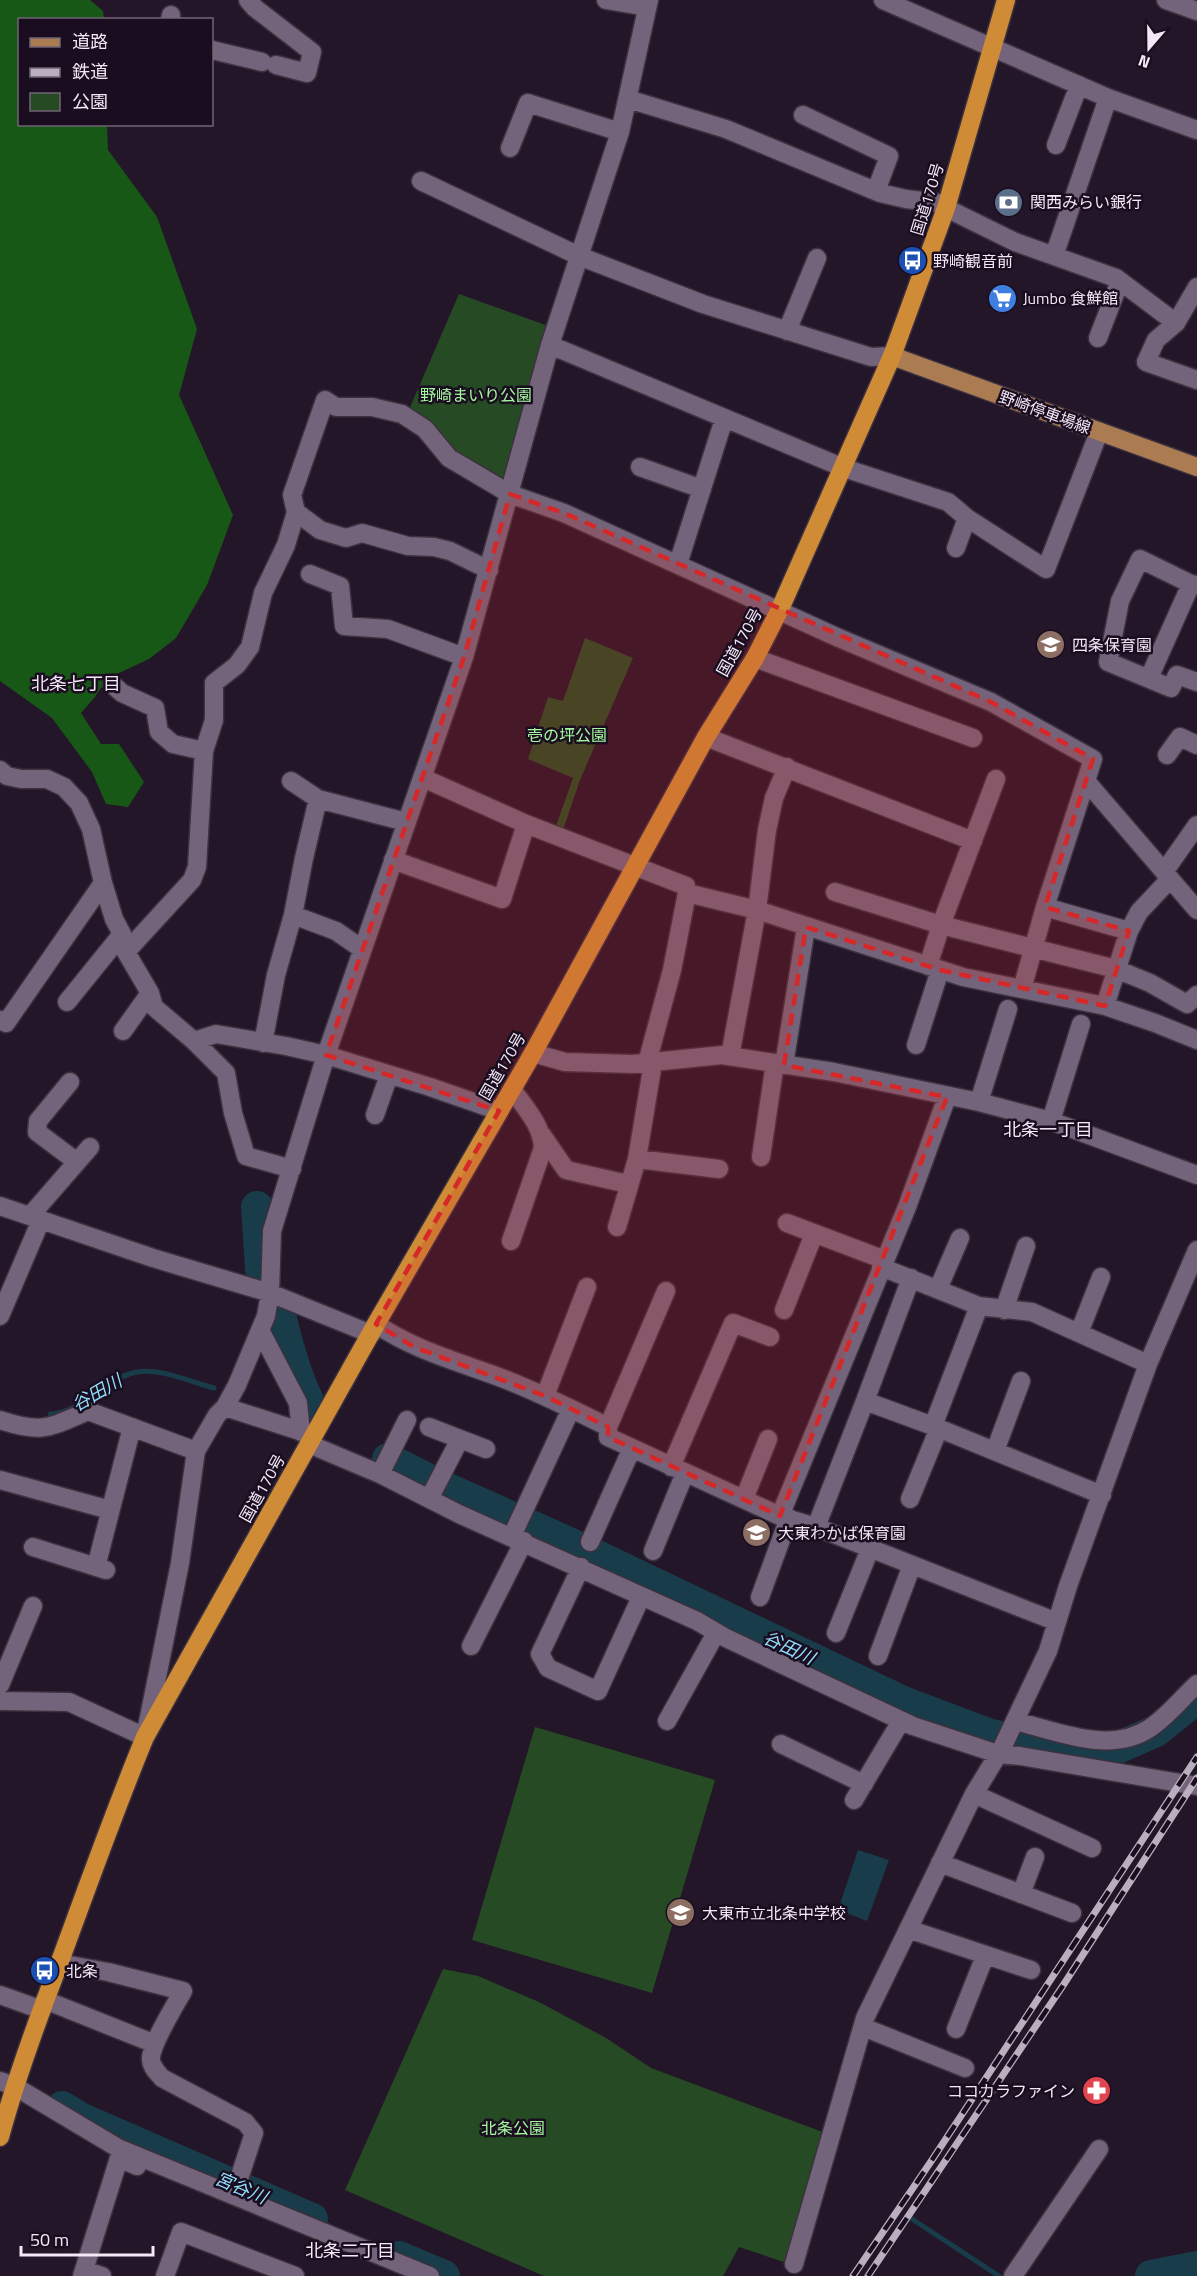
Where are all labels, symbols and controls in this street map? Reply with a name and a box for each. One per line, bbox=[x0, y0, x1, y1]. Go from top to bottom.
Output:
legend bbox=[18, 18, 213, 126]
north arrow bbox=[1119, 18, 1179, 78]
text: 道路 bbox=[72, 28, 108, 55]
text: N bbox=[1135, 49, 1153, 75]
text: 鉄道 bbox=[72, 58, 108, 85]
text: 公園 bbox=[72, 88, 108, 115]
street label: 国道170号 bbox=[905, 160, 949, 238]
bank icon: 関西みらい銀行 bbox=[993, 186, 1025, 218]
place label: 関西みらい銀行 bbox=[1030, 190, 1142, 214]
bus stop icon: 野崎観音前 bbox=[896, 245, 928, 277]
place label: 野崎観音前 bbox=[933, 249, 1013, 273]
supermarket icon: Jumbo 食鮮館 bbox=[986, 282, 1018, 314]
place label: Jumbo 食鮮館 bbox=[1023, 286, 1118, 310]
park label: 野崎まいり公園 bbox=[420, 383, 532, 407]
street label: 野崎停車場線 bbox=[996, 384, 1094, 440]
street label: 国道170号 bbox=[710, 603, 768, 681]
school or university icon: 四条保育園 bbox=[1035, 629, 1067, 661]
place label: 四条保育園 bbox=[1072, 633, 1152, 657]
district label: 北条七丁目 bbox=[31, 670, 121, 697]
park label: 壱の坪公園 bbox=[527, 723, 607, 747]
street label: 国道170号 bbox=[473, 1028, 531, 1104]
district label: 北条一丁目 bbox=[1003, 1116, 1093, 1143]
water label: 谷田川 bbox=[67, 1366, 129, 1418]
street label: 国道170号 bbox=[233, 1449, 291, 1527]
school or university icon: 大東わかば保育園 bbox=[741, 1517, 773, 1549]
place label: 大東わかば保育園 bbox=[778, 1521, 906, 1545]
water label: 谷田川 bbox=[759, 1624, 821, 1672]
school or university icon: 大東市立北条中学校 bbox=[665, 1897, 697, 1929]
place label: 大東市立北条中学校 bbox=[702, 1901, 846, 1925]
bus stop icon: 北条 bbox=[29, 1955, 61, 1987]
place label: 北条 bbox=[66, 1959, 98, 1983]
pharmacy icon: ココカラファイン bbox=[1080, 2075, 1112, 2107]
place label: ココカラファイン bbox=[947, 2079, 1075, 2103]
park label: 北条公園 bbox=[481, 2116, 545, 2140]
water label: 宮谷川 bbox=[211, 2165, 273, 2211]
scale bar bbox=[21, 2219, 153, 2257]
text: 50 m bbox=[30, 2226, 69, 2253]
district label: 北条二丁目 bbox=[305, 2237, 395, 2264]

